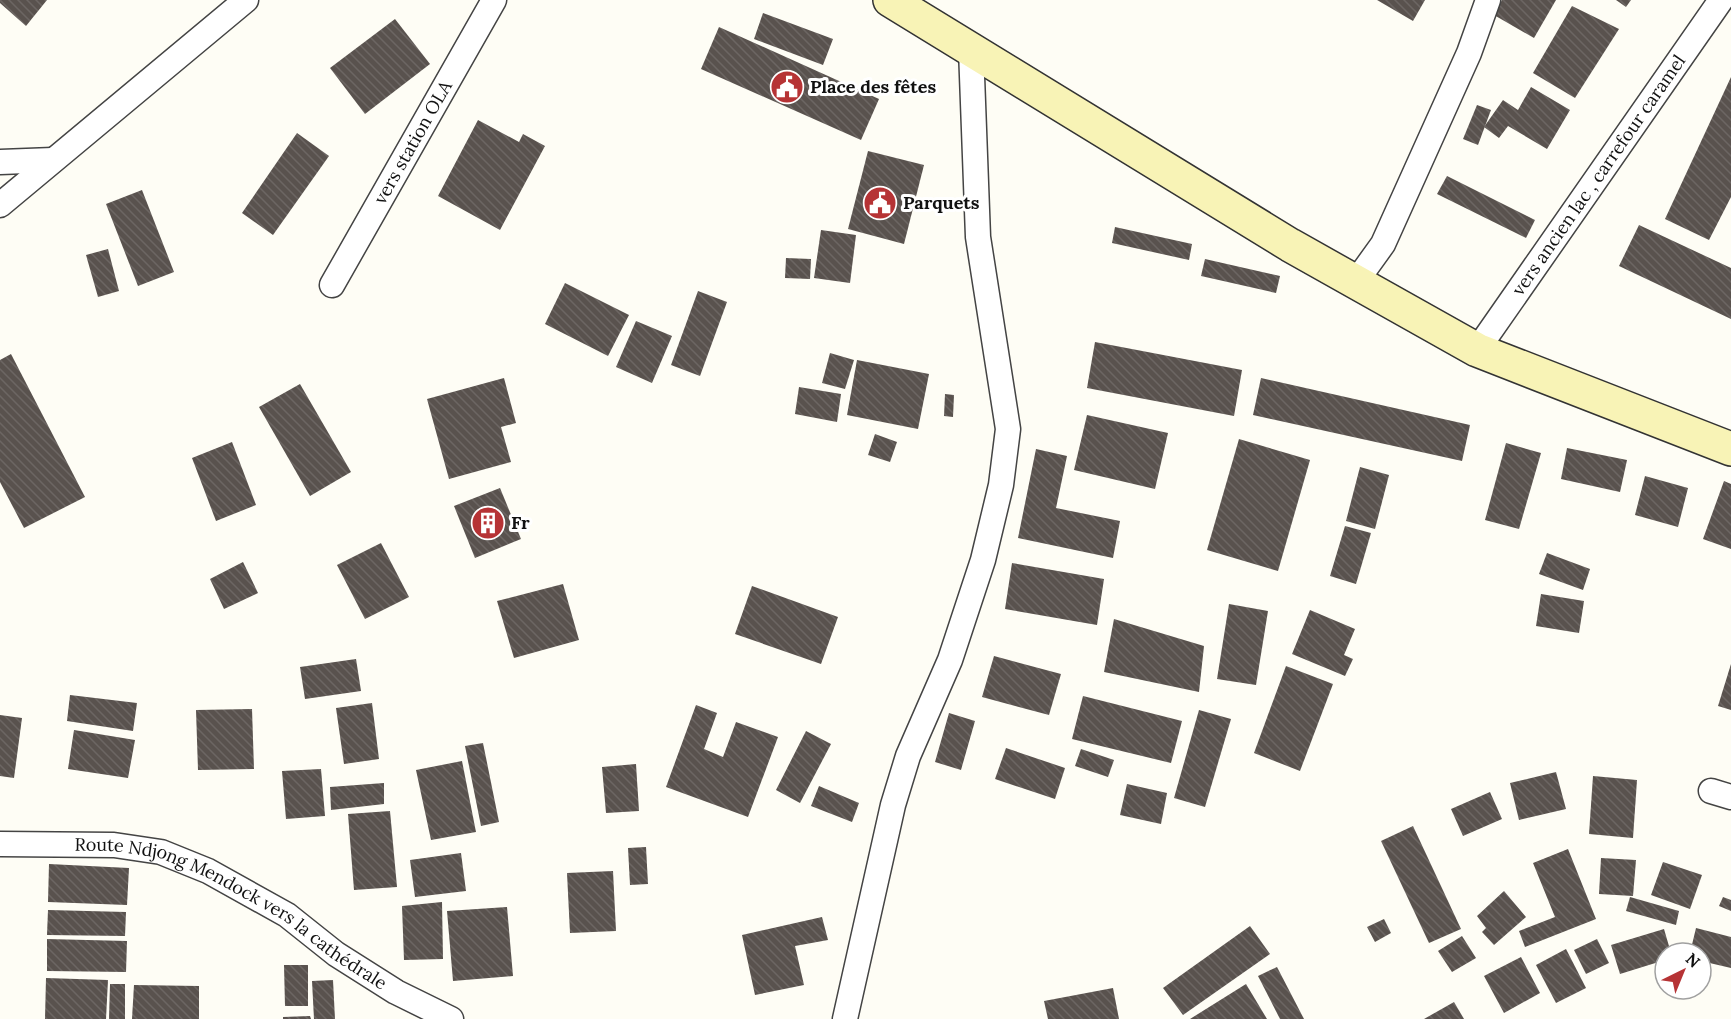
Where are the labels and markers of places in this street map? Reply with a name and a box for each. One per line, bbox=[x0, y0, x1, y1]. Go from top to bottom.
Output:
public building icon: Place des fêtes bbox=[769, 69, 805, 105]
place label: Place des fêtes bbox=[810, 75, 936, 98]
public building icon: Parquets bbox=[862, 185, 898, 221]
place label: Parquets bbox=[903, 191, 980, 214]
building icon: Fr bbox=[470, 505, 506, 541]
place label: Fr bbox=[511, 511, 530, 534]

